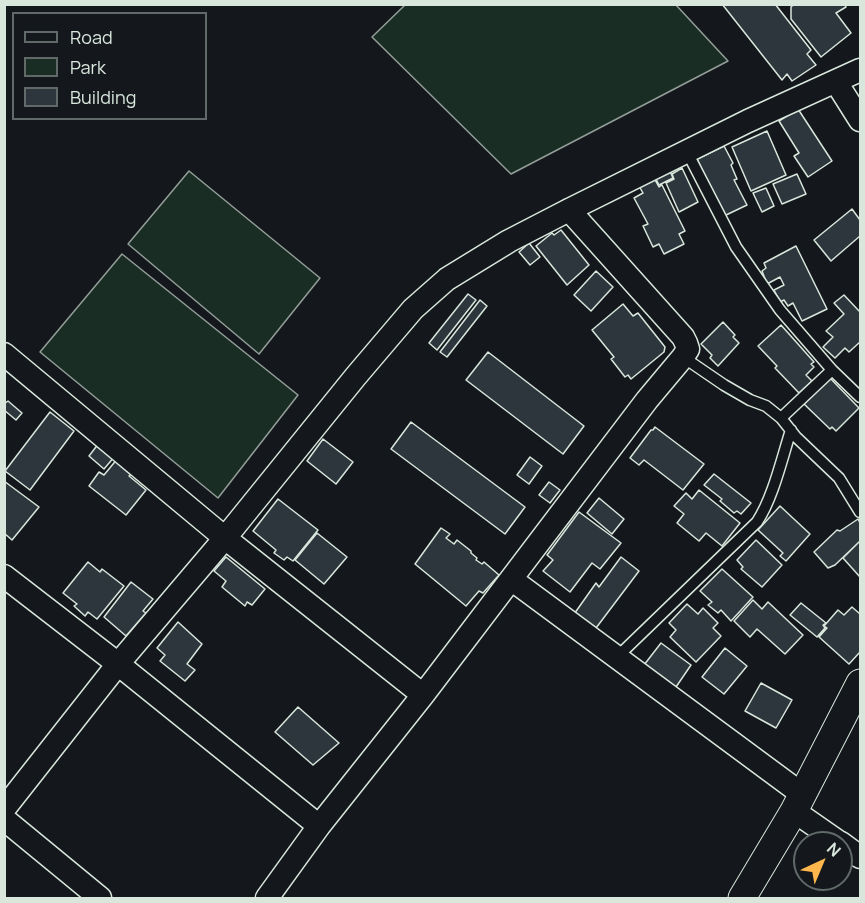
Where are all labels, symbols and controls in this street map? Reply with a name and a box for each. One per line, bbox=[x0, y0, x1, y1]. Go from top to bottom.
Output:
legend bbox=[12, 12, 207, 120]
text: Road bbox=[70, 25, 113, 49]
text: Park bbox=[70, 55, 106, 79]
text: Building bbox=[70, 85, 136, 109]
north arrow bbox=[793, 831, 853, 891]
text: N bbox=[822, 838, 846, 861]

